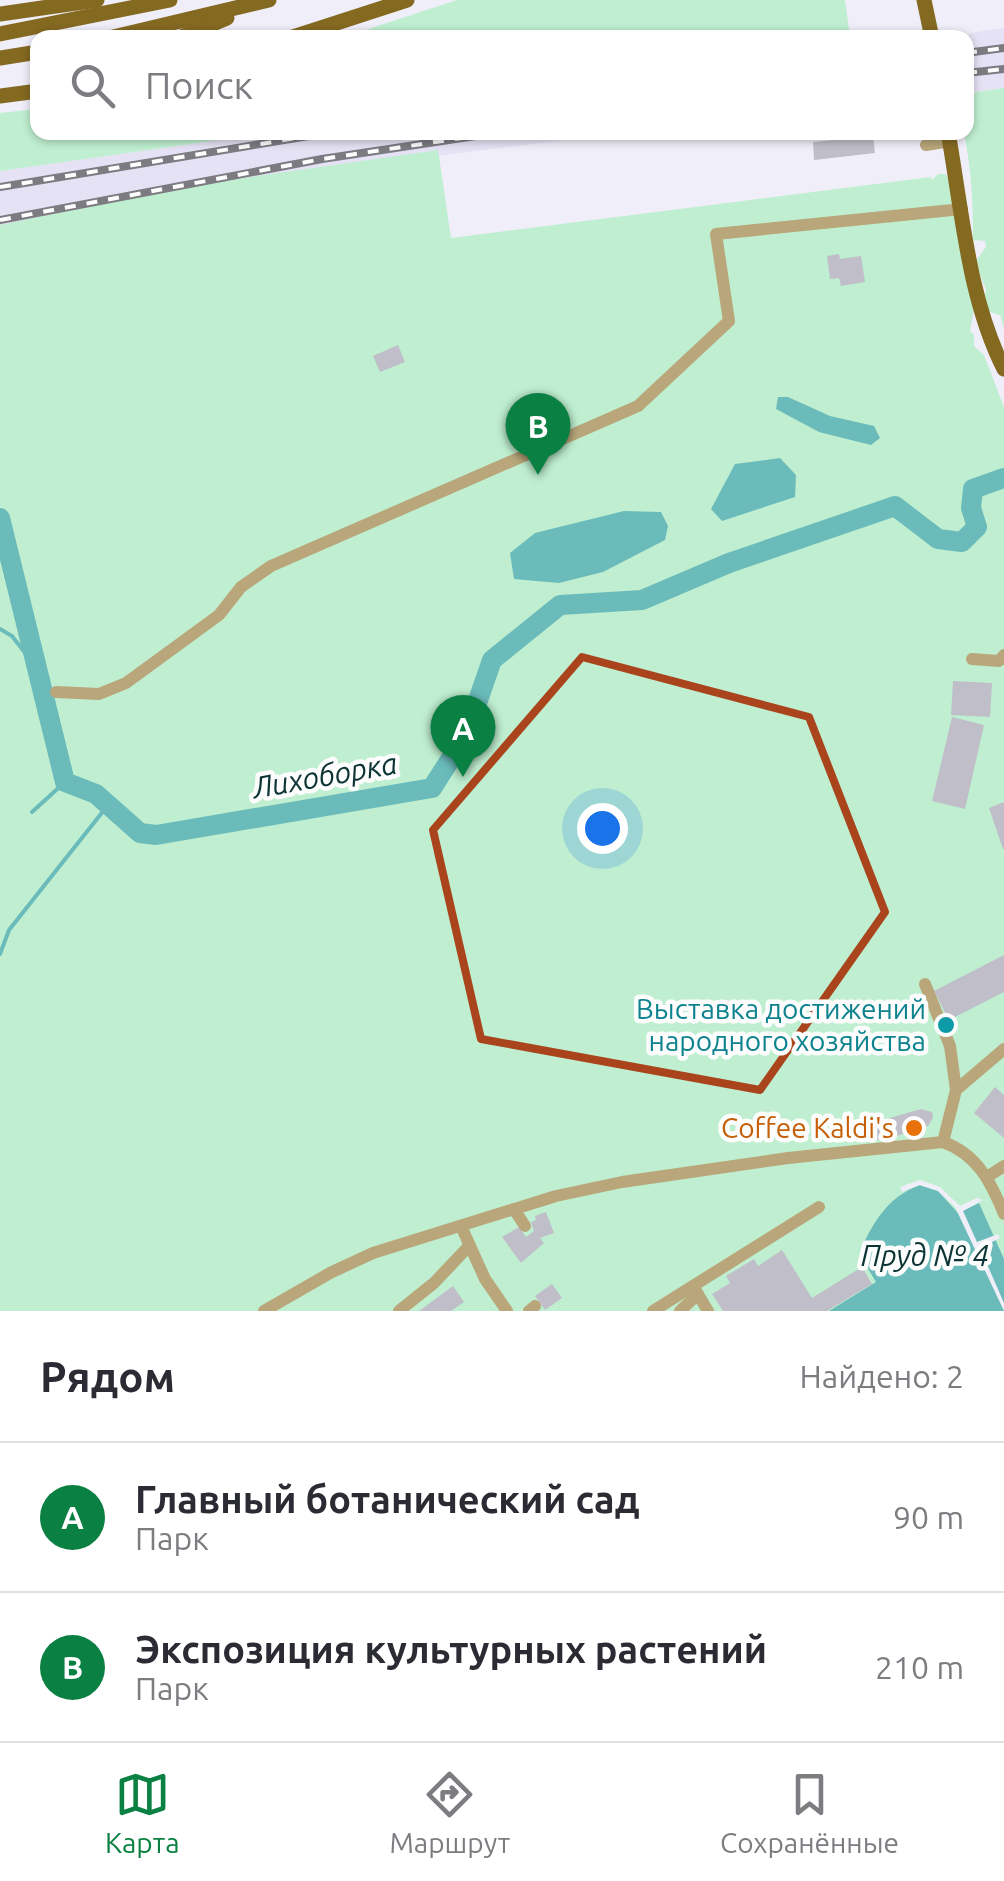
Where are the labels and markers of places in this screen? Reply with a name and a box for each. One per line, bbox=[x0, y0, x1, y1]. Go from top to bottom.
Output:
pin: B bbox=[506, 392, 570, 475]
pin: A bbox=[430, 694, 496, 777]
place label: Выставка достижений народного хозяйства bbox=[636, 993, 926, 1056]
marker: Выставка достижений народного хозяйства bbox=[935, 1014, 957, 1036]
place label: Coffee Kaldi's bbox=[721, 1112, 894, 1143]
marker: Coffee Kaldi's bbox=[903, 1117, 925, 1139]

